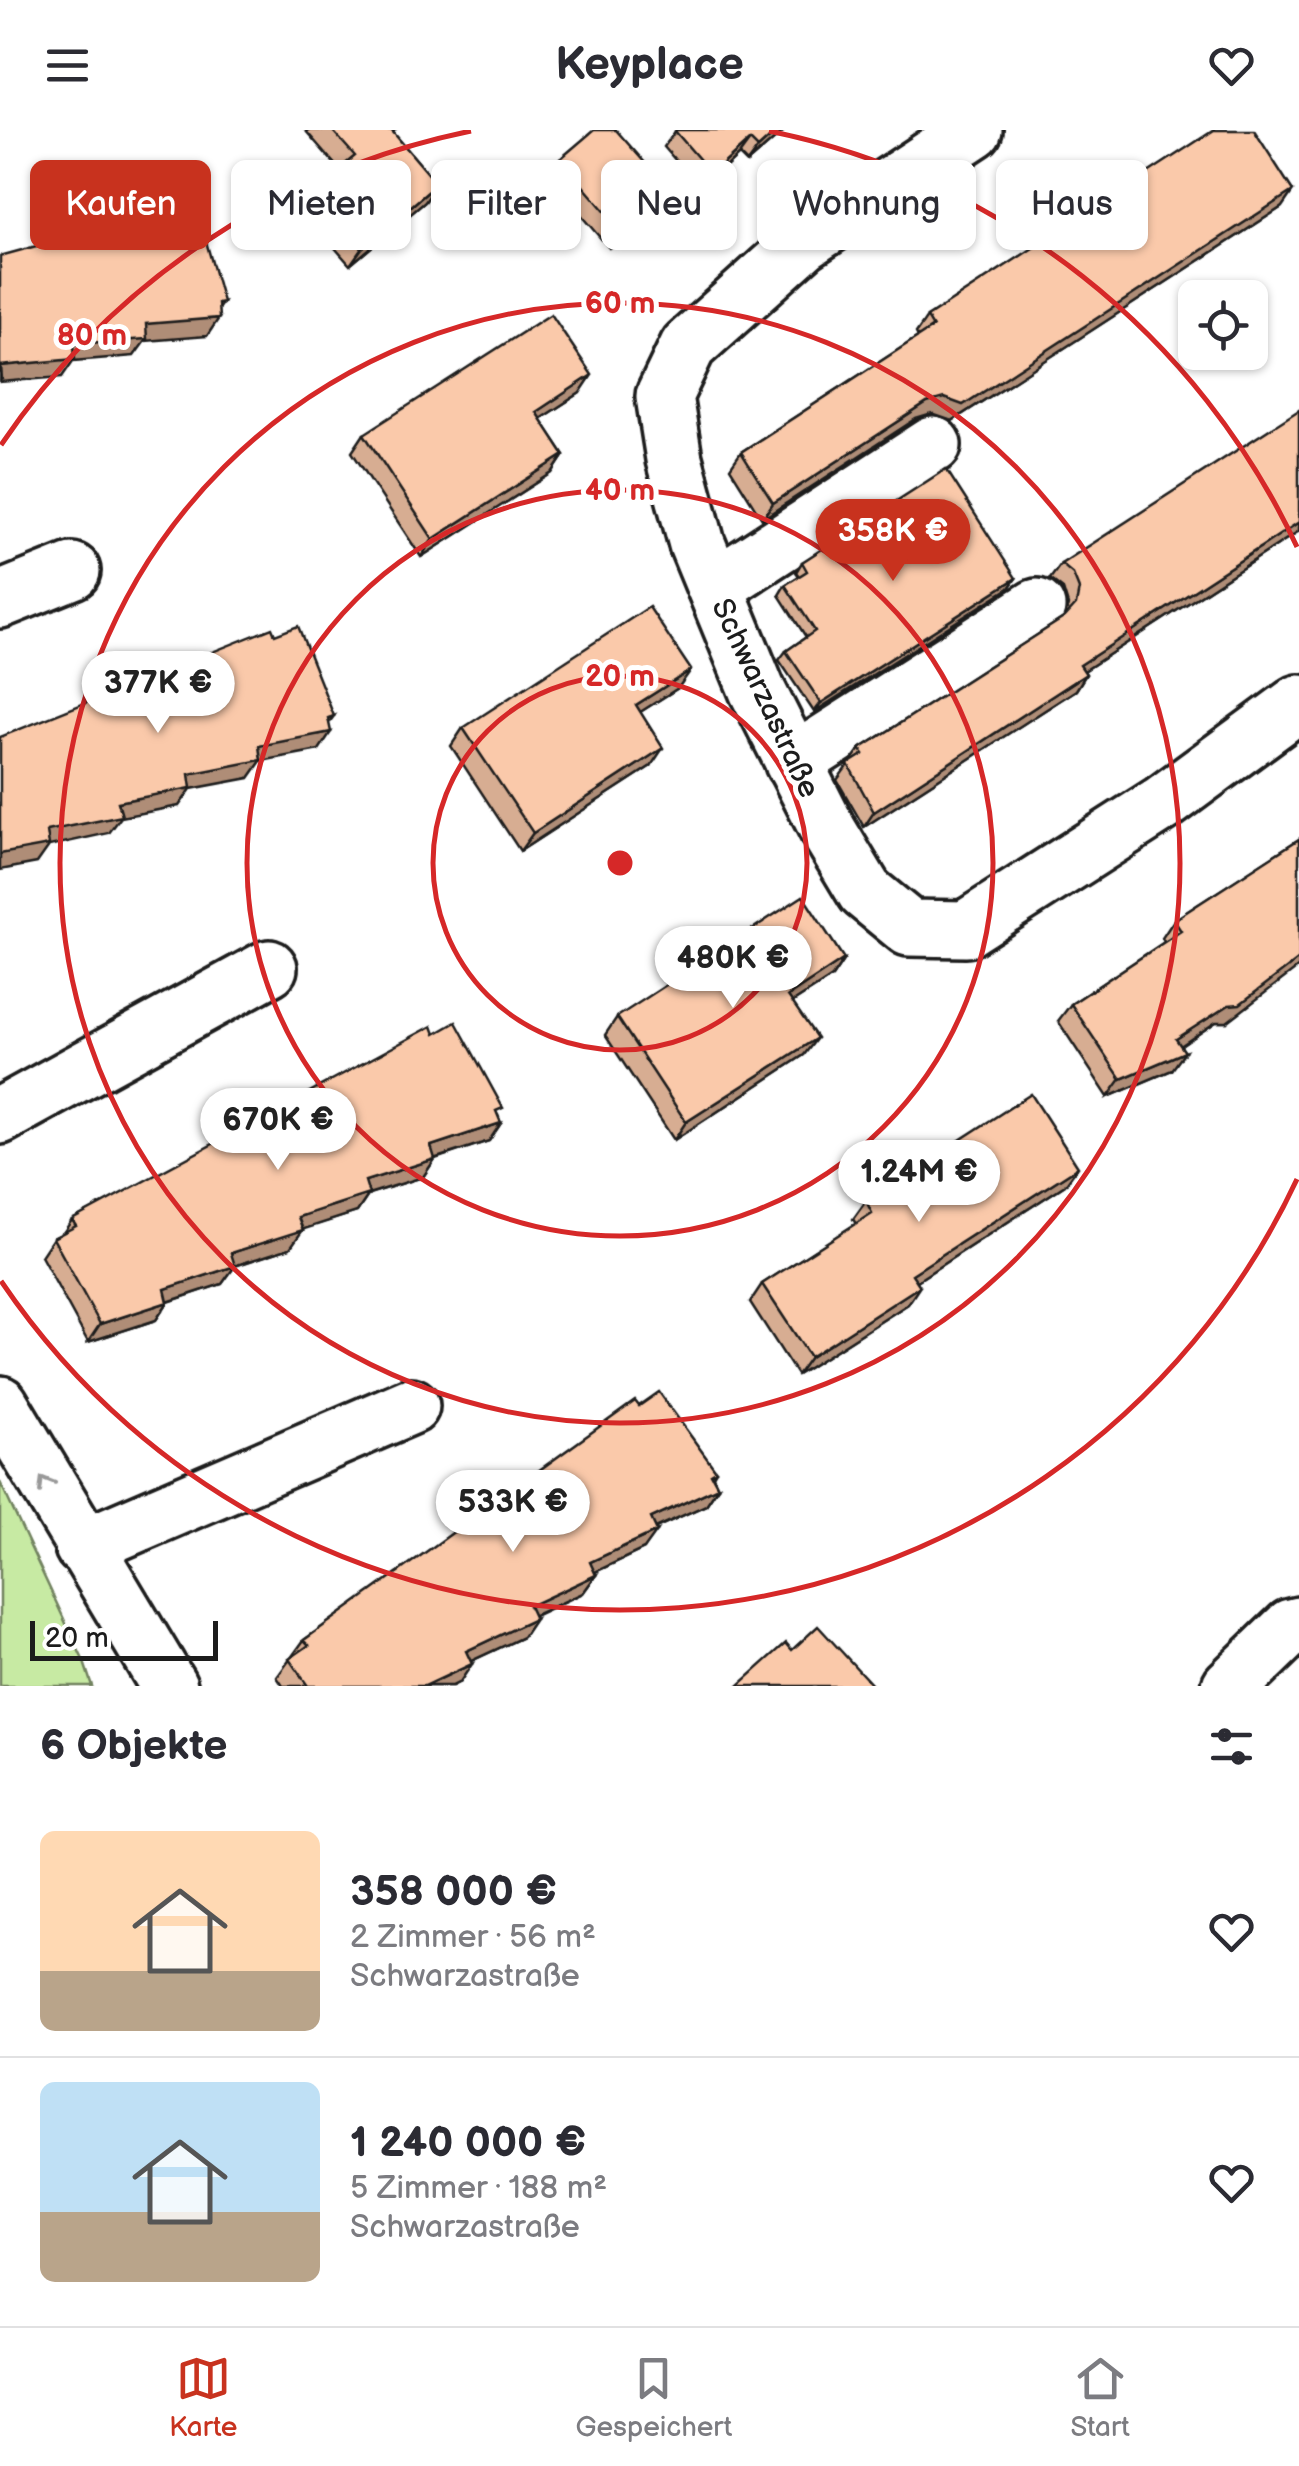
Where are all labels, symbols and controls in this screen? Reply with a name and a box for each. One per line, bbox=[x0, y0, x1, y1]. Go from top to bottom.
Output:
icon: menu bbox=[40, 38, 95, 93]
text: Keyplace bbox=[555, 38, 744, 93]
icon: heart bbox=[1204, 38, 1259, 93]
chip: Kaufen bbox=[30, 160, 211, 250]
chip: Mieten bbox=[231, 160, 411, 250]
chip: Filter bbox=[431, 160, 581, 250]
chip: Neu bbox=[601, 160, 737, 250]
chip: Wohnung bbox=[757, 160, 976, 250]
chip: Haus bbox=[996, 160, 1148, 250]
map controls bbox=[1178, 280, 1268, 370]
button: locate bbox=[1178, 280, 1268, 370]
text: 60 m bbox=[585, 286, 655, 322]
text: 80 m bbox=[57, 318, 127, 354]
text: 40 m bbox=[585, 473, 655, 509]
pin: 358K € bbox=[812, 499, 974, 584]
text: 358K € bbox=[838, 512, 948, 551]
street label: Schwarzastraße bbox=[703, 593, 827, 804]
pin: 377K € bbox=[77, 651, 239, 736]
text: 20 m bbox=[585, 659, 655, 695]
text: 377K € bbox=[104, 664, 212, 703]
centre of rings bbox=[602, 845, 638, 881]
pin: 480K € bbox=[652, 926, 814, 1011]
text: 480K € bbox=[677, 939, 789, 978]
pin: 670K € bbox=[197, 1088, 359, 1173]
text: 670K € bbox=[222, 1101, 334, 1140]
pin: 1.24M € bbox=[827, 1140, 1011, 1225]
text: 1.24M € bbox=[860, 1153, 978, 1192]
pin: 533K € bbox=[432, 1470, 594, 1555]
one-way arrow bbox=[38, 1476, 57, 1494]
text: 533K € bbox=[458, 1483, 568, 1522]
scale bar bbox=[30, 1616, 218, 1660]
text: 20 m bbox=[45, 1622, 109, 1655]
icon: filters bbox=[1204, 1719, 1259, 1774]
text: 6 Objekte bbox=[40, 1721, 227, 1772]
text: 358 000 € bbox=[350, 1867, 557, 1918]
icon: home bbox=[120, 1871, 240, 1991]
icon: heart bbox=[1204, 1904, 1259, 1959]
text: 2 Zimmer · 56 m² bbox=[350, 1918, 596, 1957]
text: Schwarzastraße bbox=[350, 1957, 580, 1996]
text: 1 240 000 € bbox=[350, 2118, 586, 2169]
icon: home bbox=[120, 2122, 240, 2242]
icon: heart bbox=[1204, 2155, 1259, 2210]
text: 5 Zimmer · 188 m² bbox=[350, 2169, 607, 2208]
text: Schwarzastraße bbox=[350, 2208, 580, 2247]
tab: Karte bbox=[169, 2351, 237, 2444]
tab: Gespeichert bbox=[575, 2351, 732, 2444]
tab: Start bbox=[1070, 2351, 1130, 2444]

